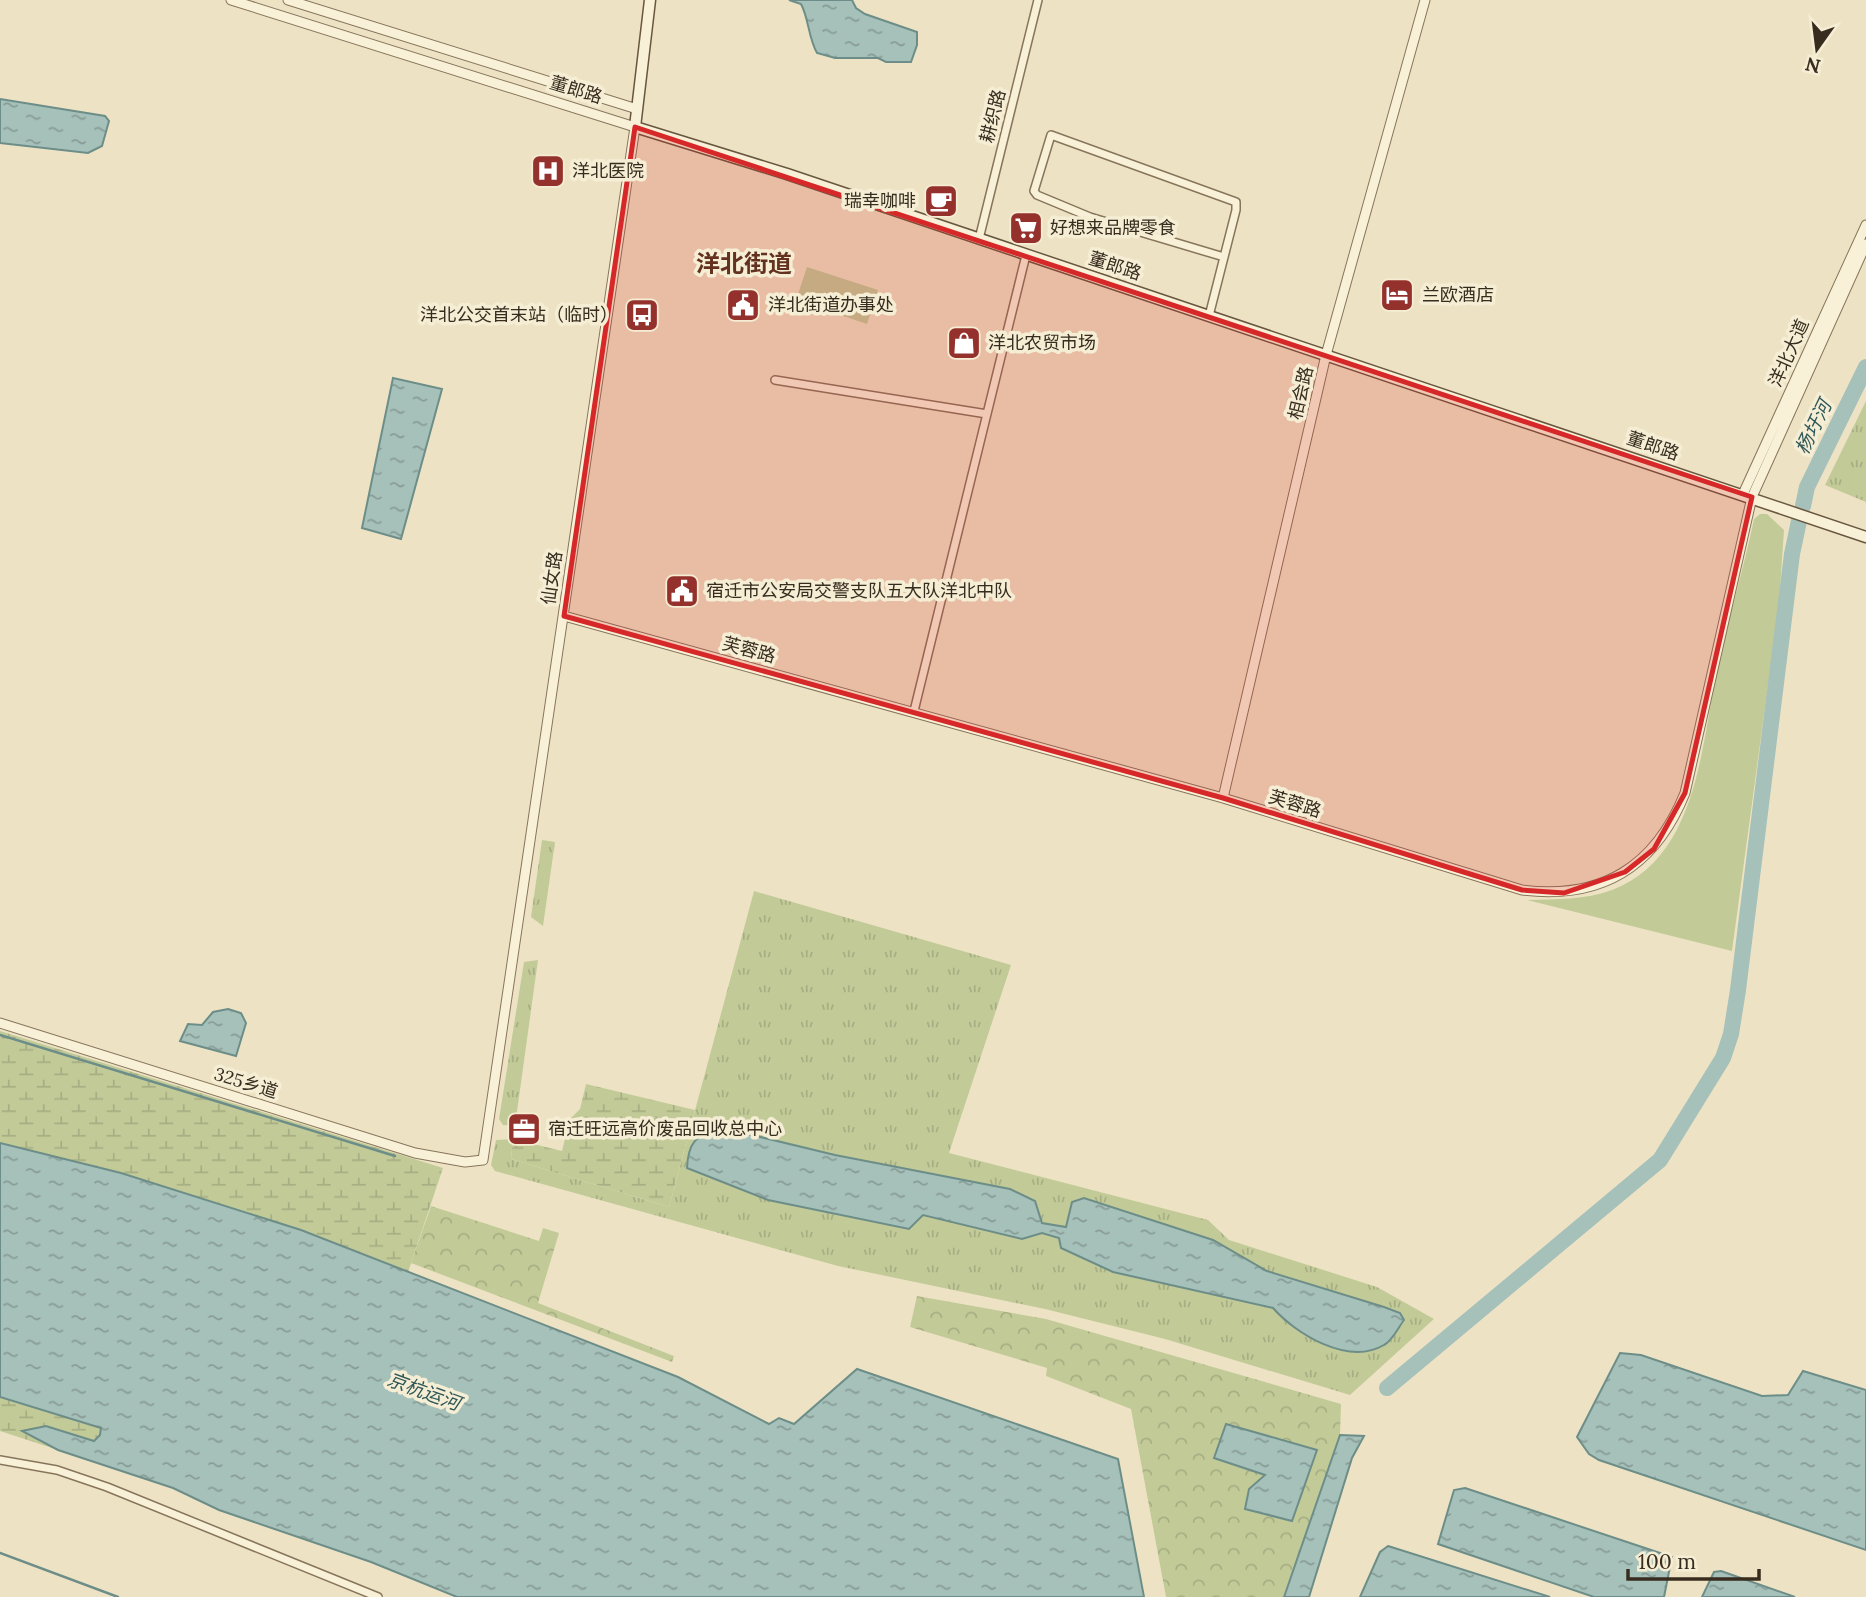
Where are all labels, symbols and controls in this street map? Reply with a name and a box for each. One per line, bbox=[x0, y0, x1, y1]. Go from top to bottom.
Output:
north arrow bbox=[1782, 14, 1852, 84]
text: N bbox=[1803, 52, 1823, 79]
street label: 董郎路 bbox=[547, 71, 605, 108]
street label: 耕织路 bbox=[975, 87, 1010, 145]
hospital icon: 洋北医院 bbox=[529, 152, 567, 190]
place label: 洋北医院 bbox=[572, 159, 644, 182]
cafe icon: 瑞幸咖啡 bbox=[922, 182, 960, 220]
place label: 瑞幸咖啡 bbox=[844, 189, 916, 212]
supermarket icon: 好想来品牌零食 bbox=[1007, 209, 1045, 247]
place label: 好想来品牌零食 bbox=[1050, 216, 1176, 239]
street label: 董郎路 bbox=[1086, 246, 1144, 285]
district label: 洋北街道 bbox=[696, 248, 792, 279]
hotel icon: 兰欧酒店 bbox=[1378, 276, 1416, 314]
place label: 兰欧酒店 bbox=[1422, 283, 1494, 306]
public building icon: 洋北街道办事处 bbox=[724, 286, 762, 324]
place label: 洋北街道办事处 bbox=[768, 293, 894, 316]
bus stop icon: 洋北公交首末站（临时） bbox=[623, 296, 661, 334]
place label: 洋北公交首末站（临时） bbox=[420, 303, 618, 326]
street label: 洋北大道 bbox=[1763, 315, 1814, 390]
shop icon: 洋北农贸市场 bbox=[945, 324, 983, 362]
place label: 洋北农贸市场 bbox=[988, 331, 1096, 354]
street label: 相会路 bbox=[1283, 364, 1318, 422]
water label: 杨圩河 bbox=[1790, 393, 1838, 458]
street label: 董郎路 bbox=[1624, 426, 1682, 465]
street label: 仙女路 bbox=[536, 550, 567, 606]
public building icon: 宿迁市公安局交警支队五大队洋北中队 bbox=[663, 572, 701, 610]
place label: 宿迁市公安局交警支队五大队洋北中队 bbox=[706, 579, 1012, 602]
street label: 芙蓉路 bbox=[720, 631, 778, 668]
street label: 芙蓉路 bbox=[1266, 785, 1324, 822]
street label: 325乡道 bbox=[211, 1062, 281, 1103]
office icon: 宿迁旺远高价废品回收总中心 bbox=[505, 1110, 543, 1148]
place label: 宿迁旺远高价废品回收总中心 bbox=[548, 1117, 782, 1140]
water label: 京杭运河 bbox=[384, 1367, 468, 1417]
scale bar bbox=[1628, 1538, 1759, 1582]
text: 100 m bbox=[1638, 1548, 1696, 1575]

